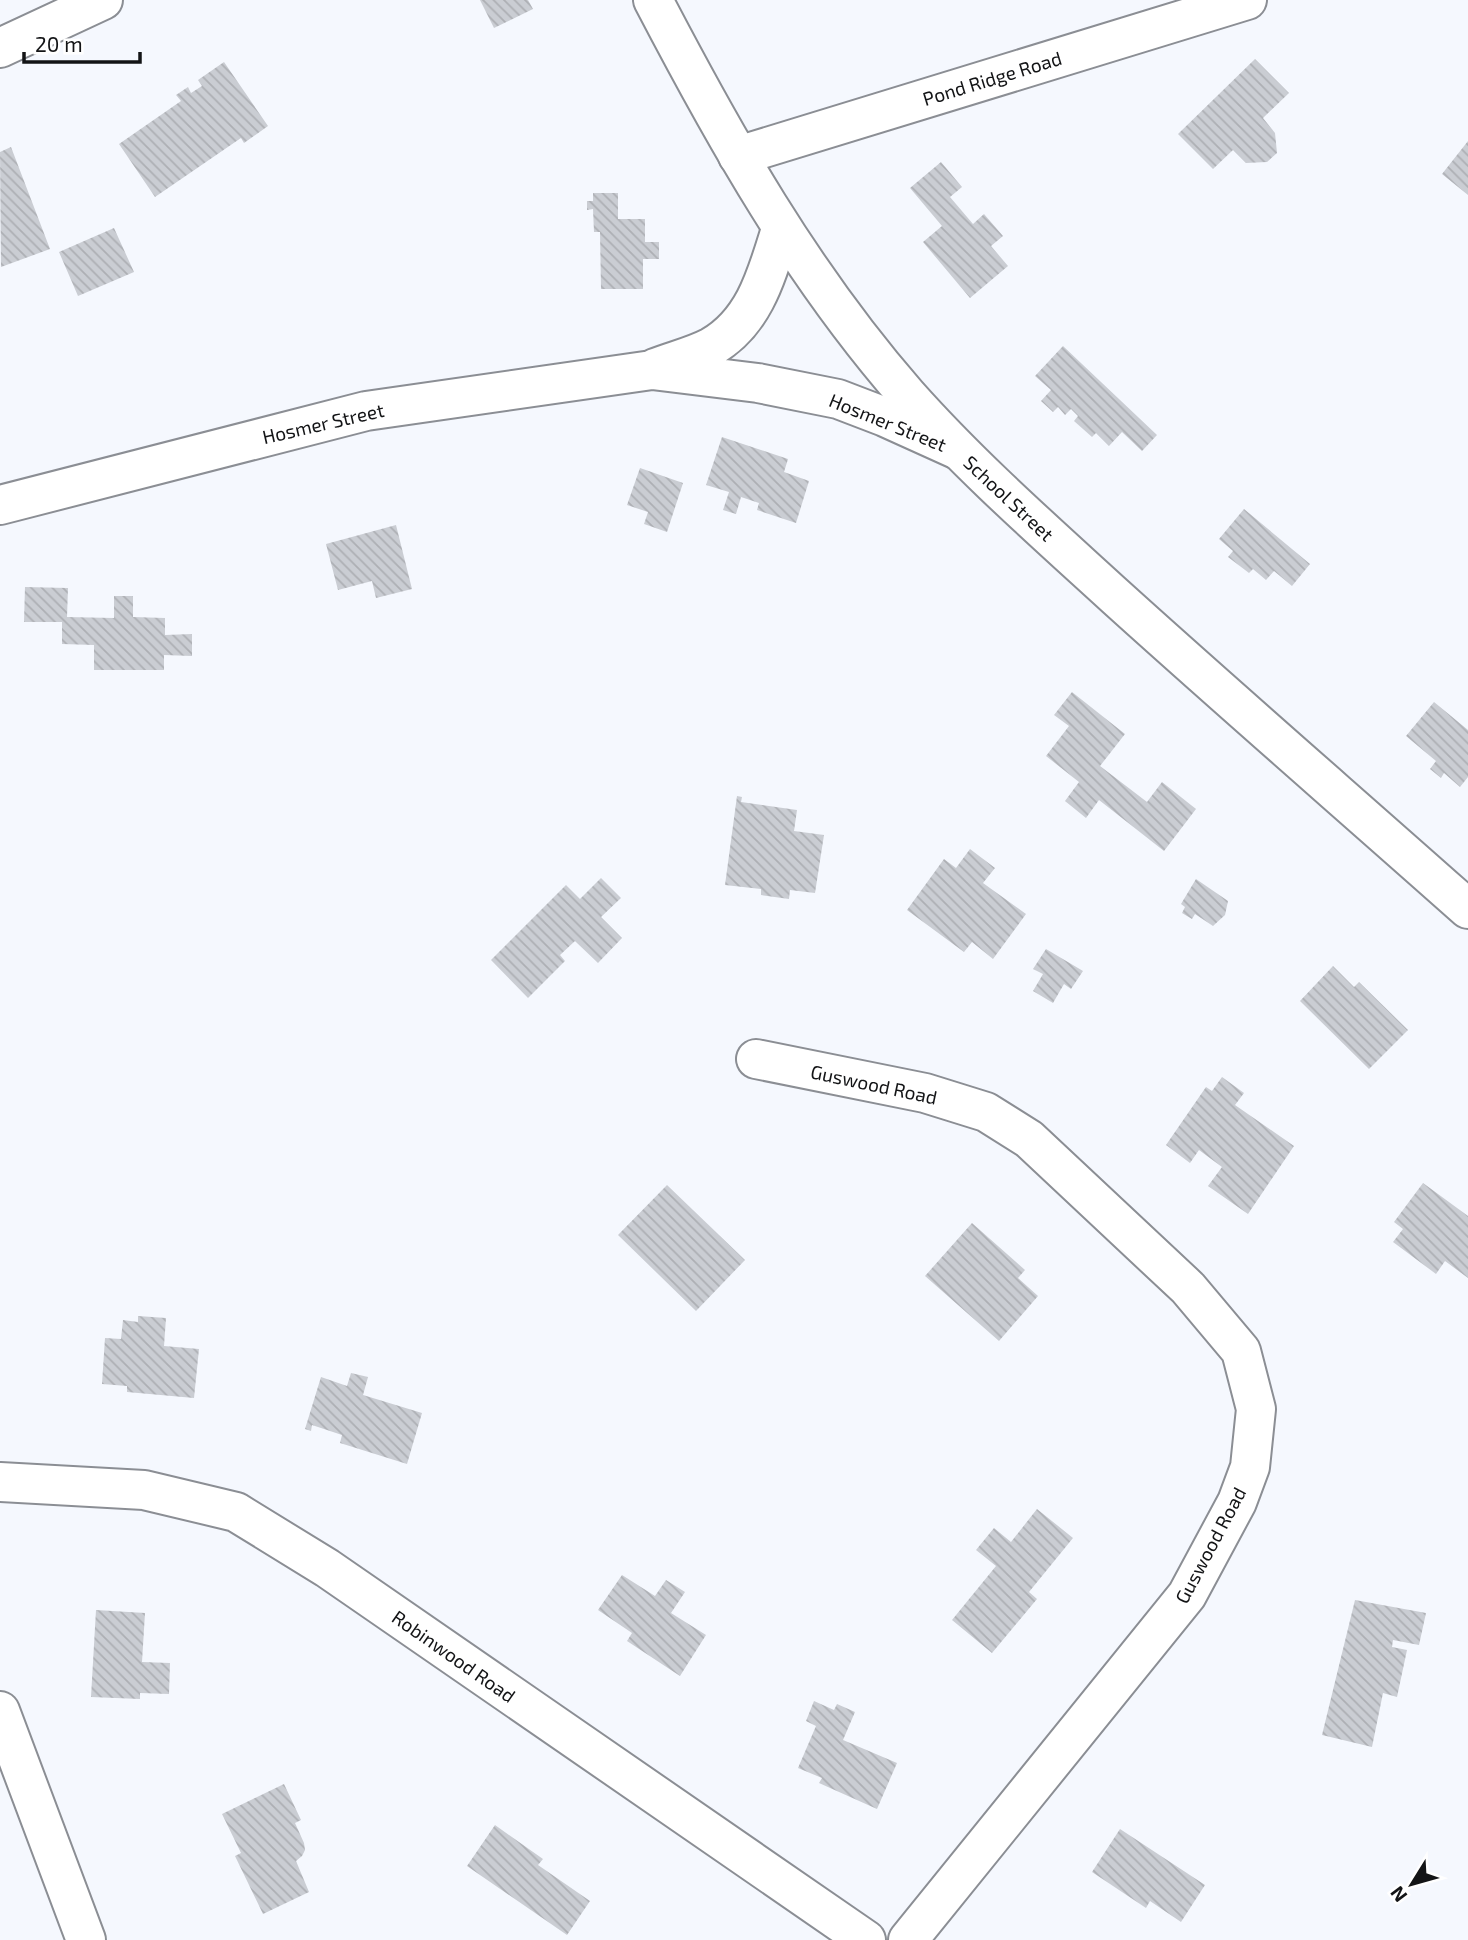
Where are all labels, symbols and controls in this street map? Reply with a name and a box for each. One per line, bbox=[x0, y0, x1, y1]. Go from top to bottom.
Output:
scale bar bbox=[24, 21, 140, 65]
text: 20 m bbox=[35, 31, 83, 56]
street label: Pond Ridge Road bbox=[920, 46, 1064, 110]
street label: Hosmer Street bbox=[826, 388, 950, 456]
street label: Hosmer Street bbox=[260, 398, 386, 448]
street label: School Street bbox=[959, 450, 1059, 546]
street label: Guswood Road bbox=[809, 1059, 939, 1109]
street label: Guswood Road bbox=[1170, 1483, 1250, 1607]
street label: Robinwood Road bbox=[388, 1605, 520, 1707]
north arrow bbox=[1377, 1849, 1447, 1919]
text: N bbox=[1385, 1882, 1411, 1907]

